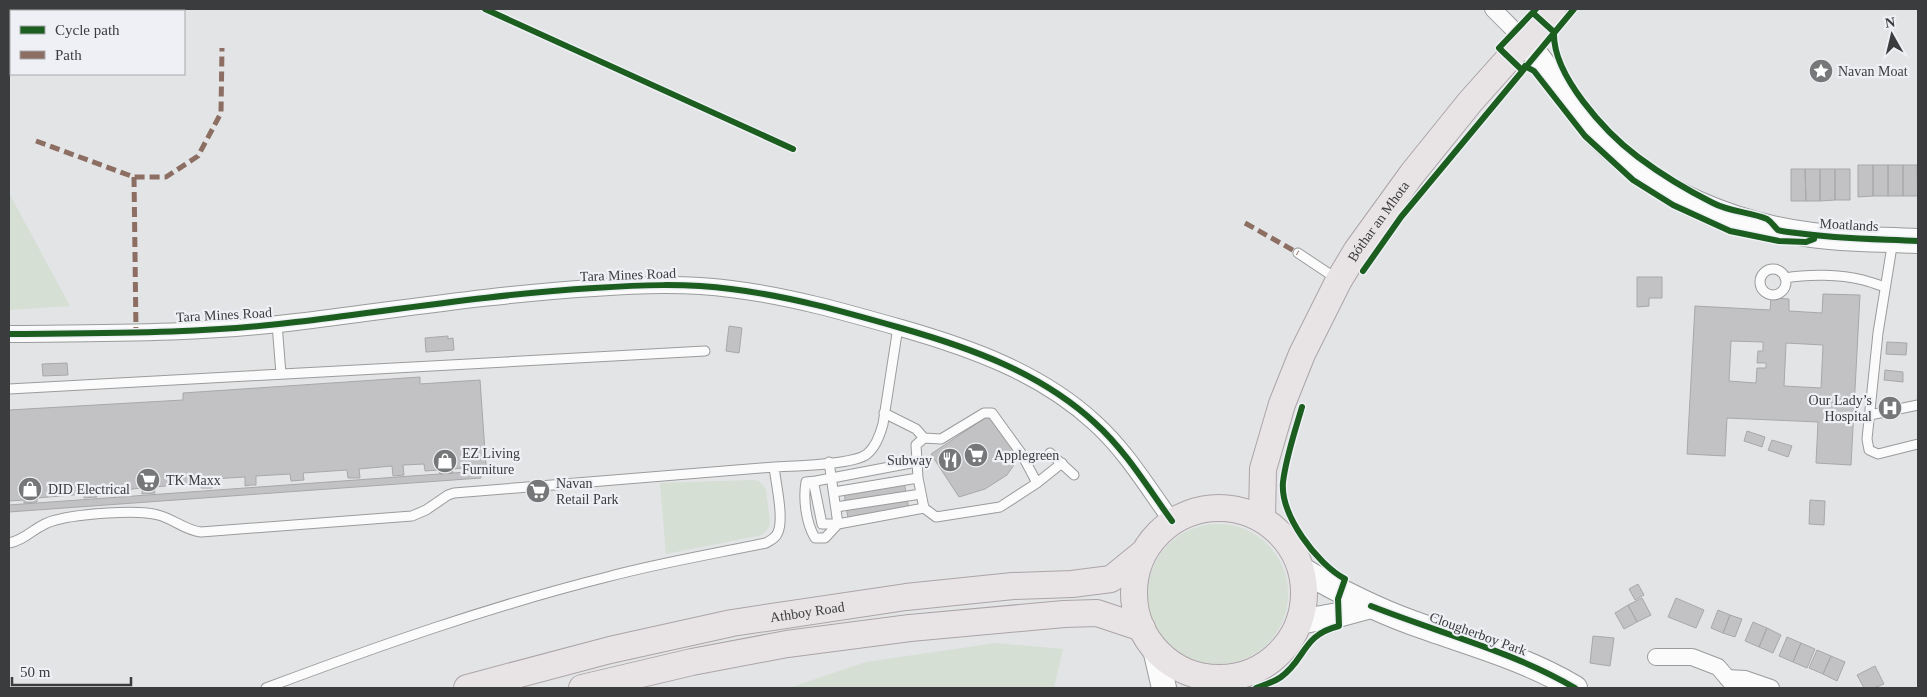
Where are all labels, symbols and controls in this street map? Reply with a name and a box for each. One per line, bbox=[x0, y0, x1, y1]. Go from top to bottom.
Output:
legend bbox=[10, 10, 185, 75]
north arrow bbox=[1867, 10, 1917, 60]
text: N bbox=[1884, 14, 1896, 31]
text: Cycle path bbox=[55, 22, 120, 38]
text: Path bbox=[55, 47, 82, 63]
place icon: Navan Moat bbox=[1808, 58, 1834, 84]
place label: Navan Moat bbox=[1838, 64, 1908, 79]
street label: Bóthar an Mhota bbox=[1345, 178, 1412, 264]
street label: Moatlands bbox=[1819, 216, 1879, 234]
street label: Tara Mines Road bbox=[580, 266, 676, 284]
street label: Tara Mines Road bbox=[176, 305, 272, 325]
place label: Our Lady’s Hospital bbox=[1809, 393, 1872, 424]
hospital icon: Our Lady’s Hospital bbox=[1877, 395, 1903, 421]
supermarket icon: Applegreen bbox=[963, 442, 989, 468]
place label: EZ Living Furniture bbox=[462, 446, 520, 477]
restaurant icon: Subway bbox=[937, 447, 963, 473]
shop icon: EZ Living Furniture bbox=[432, 448, 458, 474]
place label: Applegreen bbox=[994, 448, 1059, 463]
place label: Subway bbox=[887, 453, 932, 468]
supermarket icon: TK Maxx bbox=[135, 467, 161, 493]
place label: TK Maxx bbox=[166, 473, 221, 488]
shop icon: DID Electrical bbox=[17, 476, 43, 502]
place label: Navan Retail Park bbox=[556, 476, 619, 507]
supermarket icon: Navan Retail Park bbox=[525, 478, 551, 504]
place label: DID Electrical bbox=[48, 482, 130, 497]
street label: Athboy Road bbox=[769, 599, 845, 625]
street label: Clougherboy Park bbox=[1427, 609, 1529, 659]
scale bar bbox=[12, 654, 131, 686]
text: 50 m bbox=[20, 664, 51, 680]

